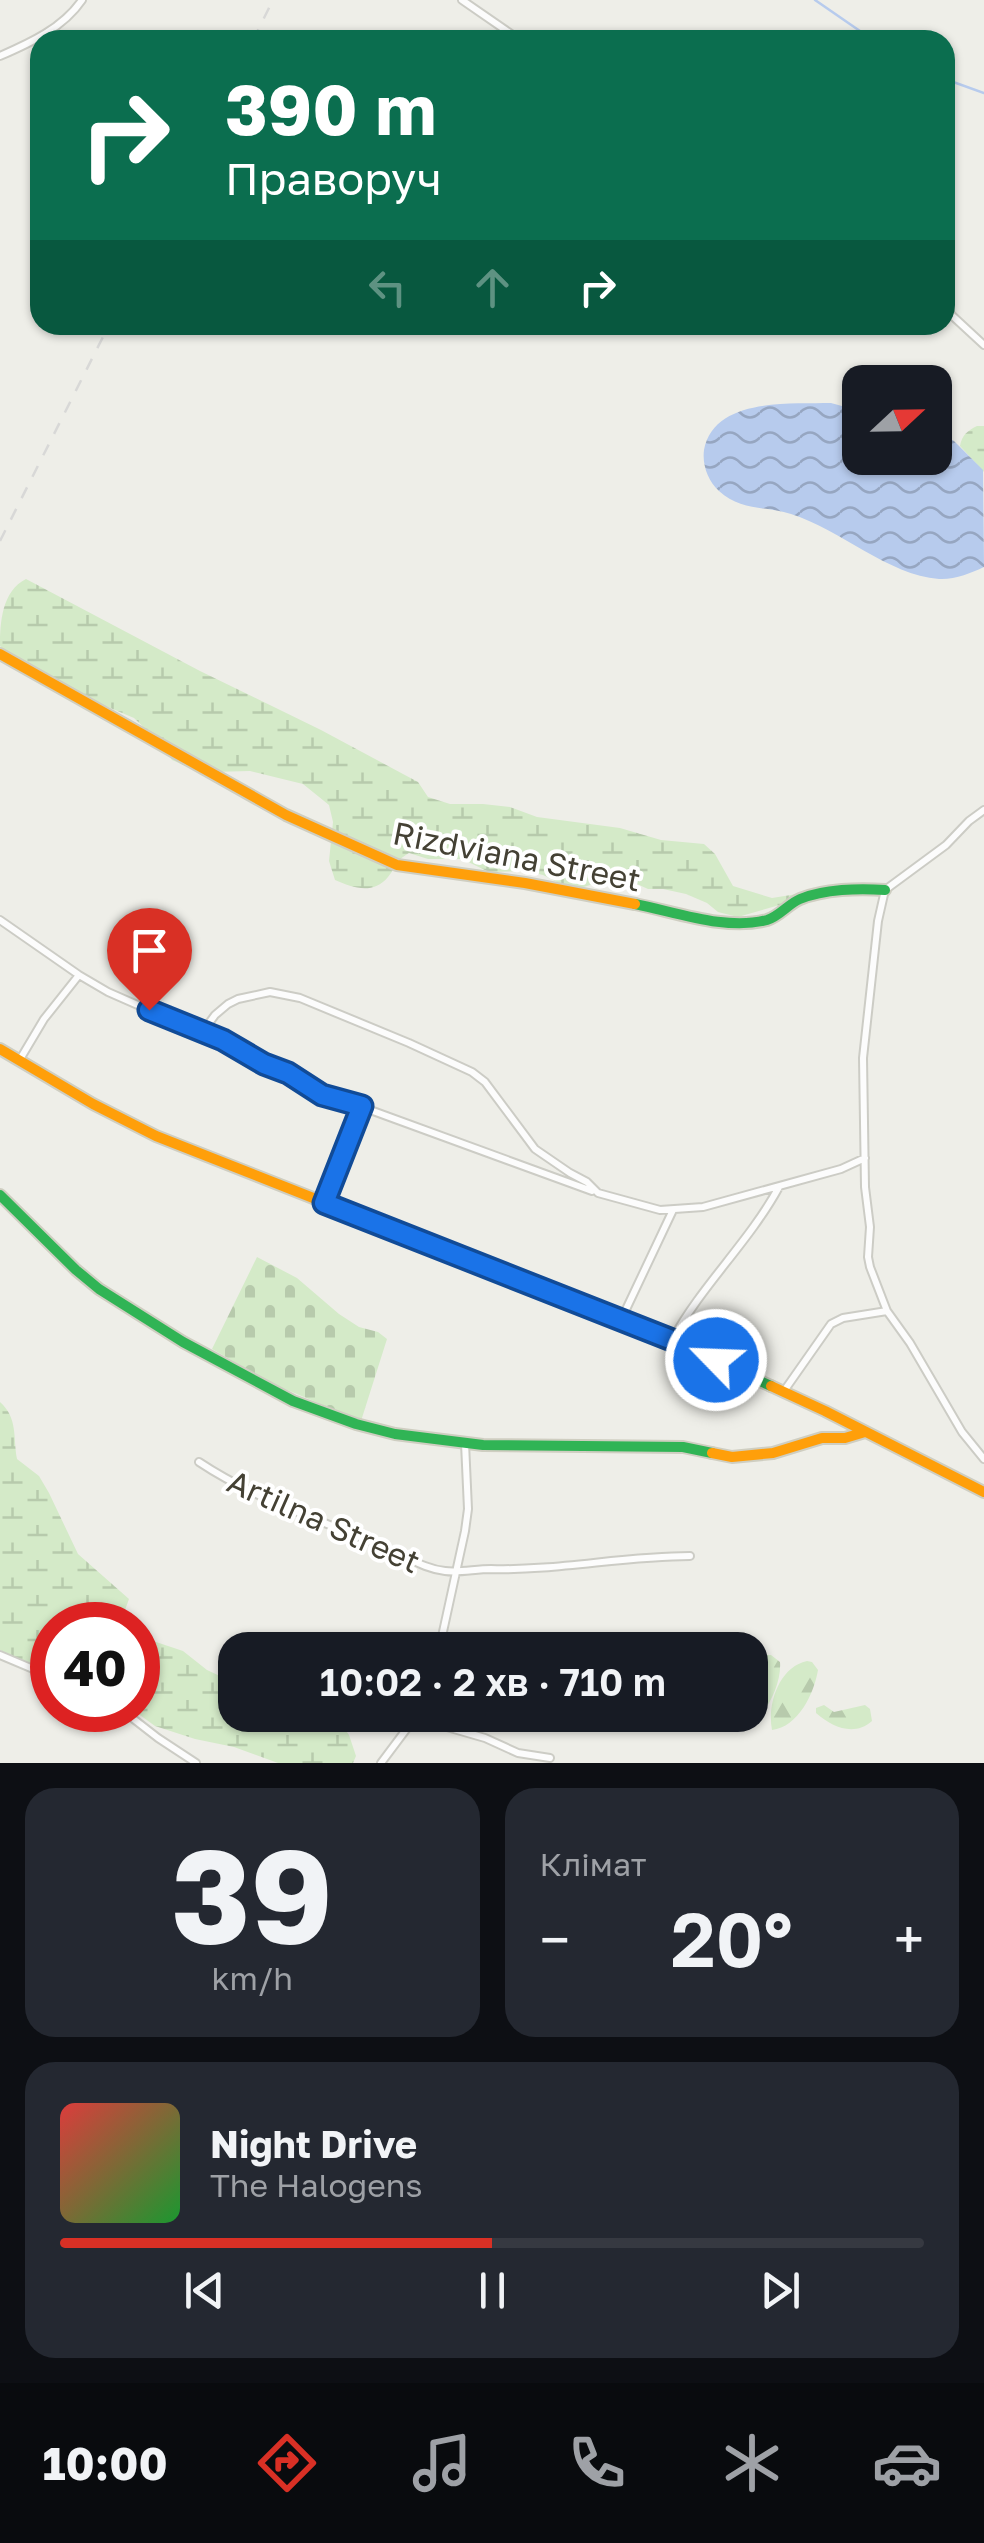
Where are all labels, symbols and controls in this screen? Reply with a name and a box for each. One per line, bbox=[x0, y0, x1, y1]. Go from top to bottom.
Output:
text: 390 m bbox=[225, 66, 436, 150]
icon: right bbox=[60, 70, 190, 200]
text: Праворуч bbox=[225, 151, 442, 205]
icon: left bbox=[360, 260, 415, 315]
icon: ahead bbox=[465, 260, 520, 315]
icon: right bbox=[570, 260, 625, 315]
north arrow bbox=[842, 365, 952, 475]
map controls bbox=[842, 365, 952, 475]
street label: Rizdviana Street bbox=[390, 813, 644, 899]
pin bbox=[107, 908, 192, 1011]
icon: arrive bbox=[122, 923, 177, 978]
position arrow bbox=[664, 1308, 768, 1412]
street label: Artilna Street bbox=[222, 1462, 426, 1580]
speed limit sign: 40 bbox=[30, 1602, 160, 1732]
text: 10:02 · 2 хв · 710 m bbox=[320, 1659, 666, 1704]
text: 39 bbox=[171, 1816, 333, 1972]
text: Клімат bbox=[540, 1845, 646, 1883]
text: 20° bbox=[671, 1893, 793, 1984]
text: − bbox=[540, 1906, 570, 1972]
text: + bbox=[894, 1906, 924, 1972]
text: km/h bbox=[212, 1959, 293, 1997]
text: Night Drive bbox=[210, 2121, 417, 2166]
text: The Halogens bbox=[210, 2166, 422, 2204]
icon: previous bbox=[177, 2263, 232, 2318]
icon: pause bbox=[465, 2263, 520, 2318]
icon: next bbox=[753, 2263, 808, 2318]
icon: directions bbox=[252, 2428, 322, 2498]
icon: music bbox=[407, 2428, 477, 2498]
icon: phone bbox=[562, 2428, 632, 2498]
icon: climate bbox=[717, 2428, 787, 2498]
icon: car bbox=[872, 2428, 942, 2498]
text: 10:00 bbox=[42, 2436, 168, 2490]

